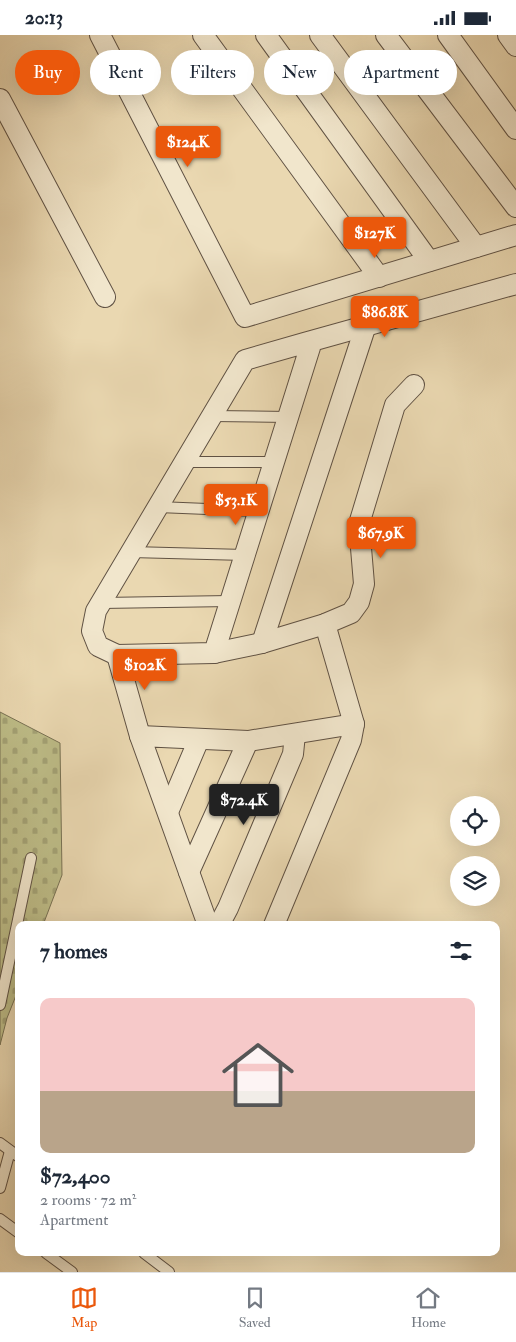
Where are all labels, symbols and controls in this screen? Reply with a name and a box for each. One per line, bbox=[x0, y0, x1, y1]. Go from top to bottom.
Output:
text: 20:13 bbox=[25, 6, 63, 30]
chip: Buy bbox=[15, 50, 80, 95]
chip: Rent bbox=[90, 50, 161, 95]
chip: Filters bbox=[171, 50, 254, 95]
chip: New bbox=[264, 50, 334, 95]
chip: Apartment bbox=[344, 50, 457, 95]
pin: $124K bbox=[153, 125, 223, 168]
text: $124K bbox=[167, 132, 209, 152]
pin: $127K bbox=[340, 217, 410, 259]
text: $127K bbox=[354, 223, 396, 243]
pin: $86.8K bbox=[344, 295, 426, 338]
text: $86.8K bbox=[362, 302, 408, 322]
pin: $53.1K bbox=[195, 483, 277, 526]
text: $53.1K bbox=[215, 490, 257, 510]
pin: $67.9K bbox=[340, 517, 422, 559]
text: $67.9K bbox=[358, 523, 404, 543]
pin: $102K bbox=[110, 649, 180, 691]
text: $102K bbox=[124, 655, 166, 675]
pin: $72.4K bbox=[203, 783, 285, 826]
text: $72.4K bbox=[220, 790, 268, 810]
map controls bbox=[450, 796, 500, 906]
button: locate bbox=[450, 796, 500, 846]
button: layers bbox=[450, 856, 500, 906]
icon: filters bbox=[447, 937, 475, 965]
text: 7 homes bbox=[40, 938, 107, 965]
icon: home bbox=[213, 1030, 303, 1120]
text: $72,400 bbox=[40, 1163, 111, 1190]
text: 2 rooms · 72 m² bbox=[40, 1190, 136, 1210]
text: Apartment bbox=[40, 1210, 108, 1230]
tab: Map bbox=[70, 1284, 98, 1331]
tab: Saved bbox=[239, 1284, 271, 1331]
tab: Home bbox=[411, 1284, 446, 1331]

